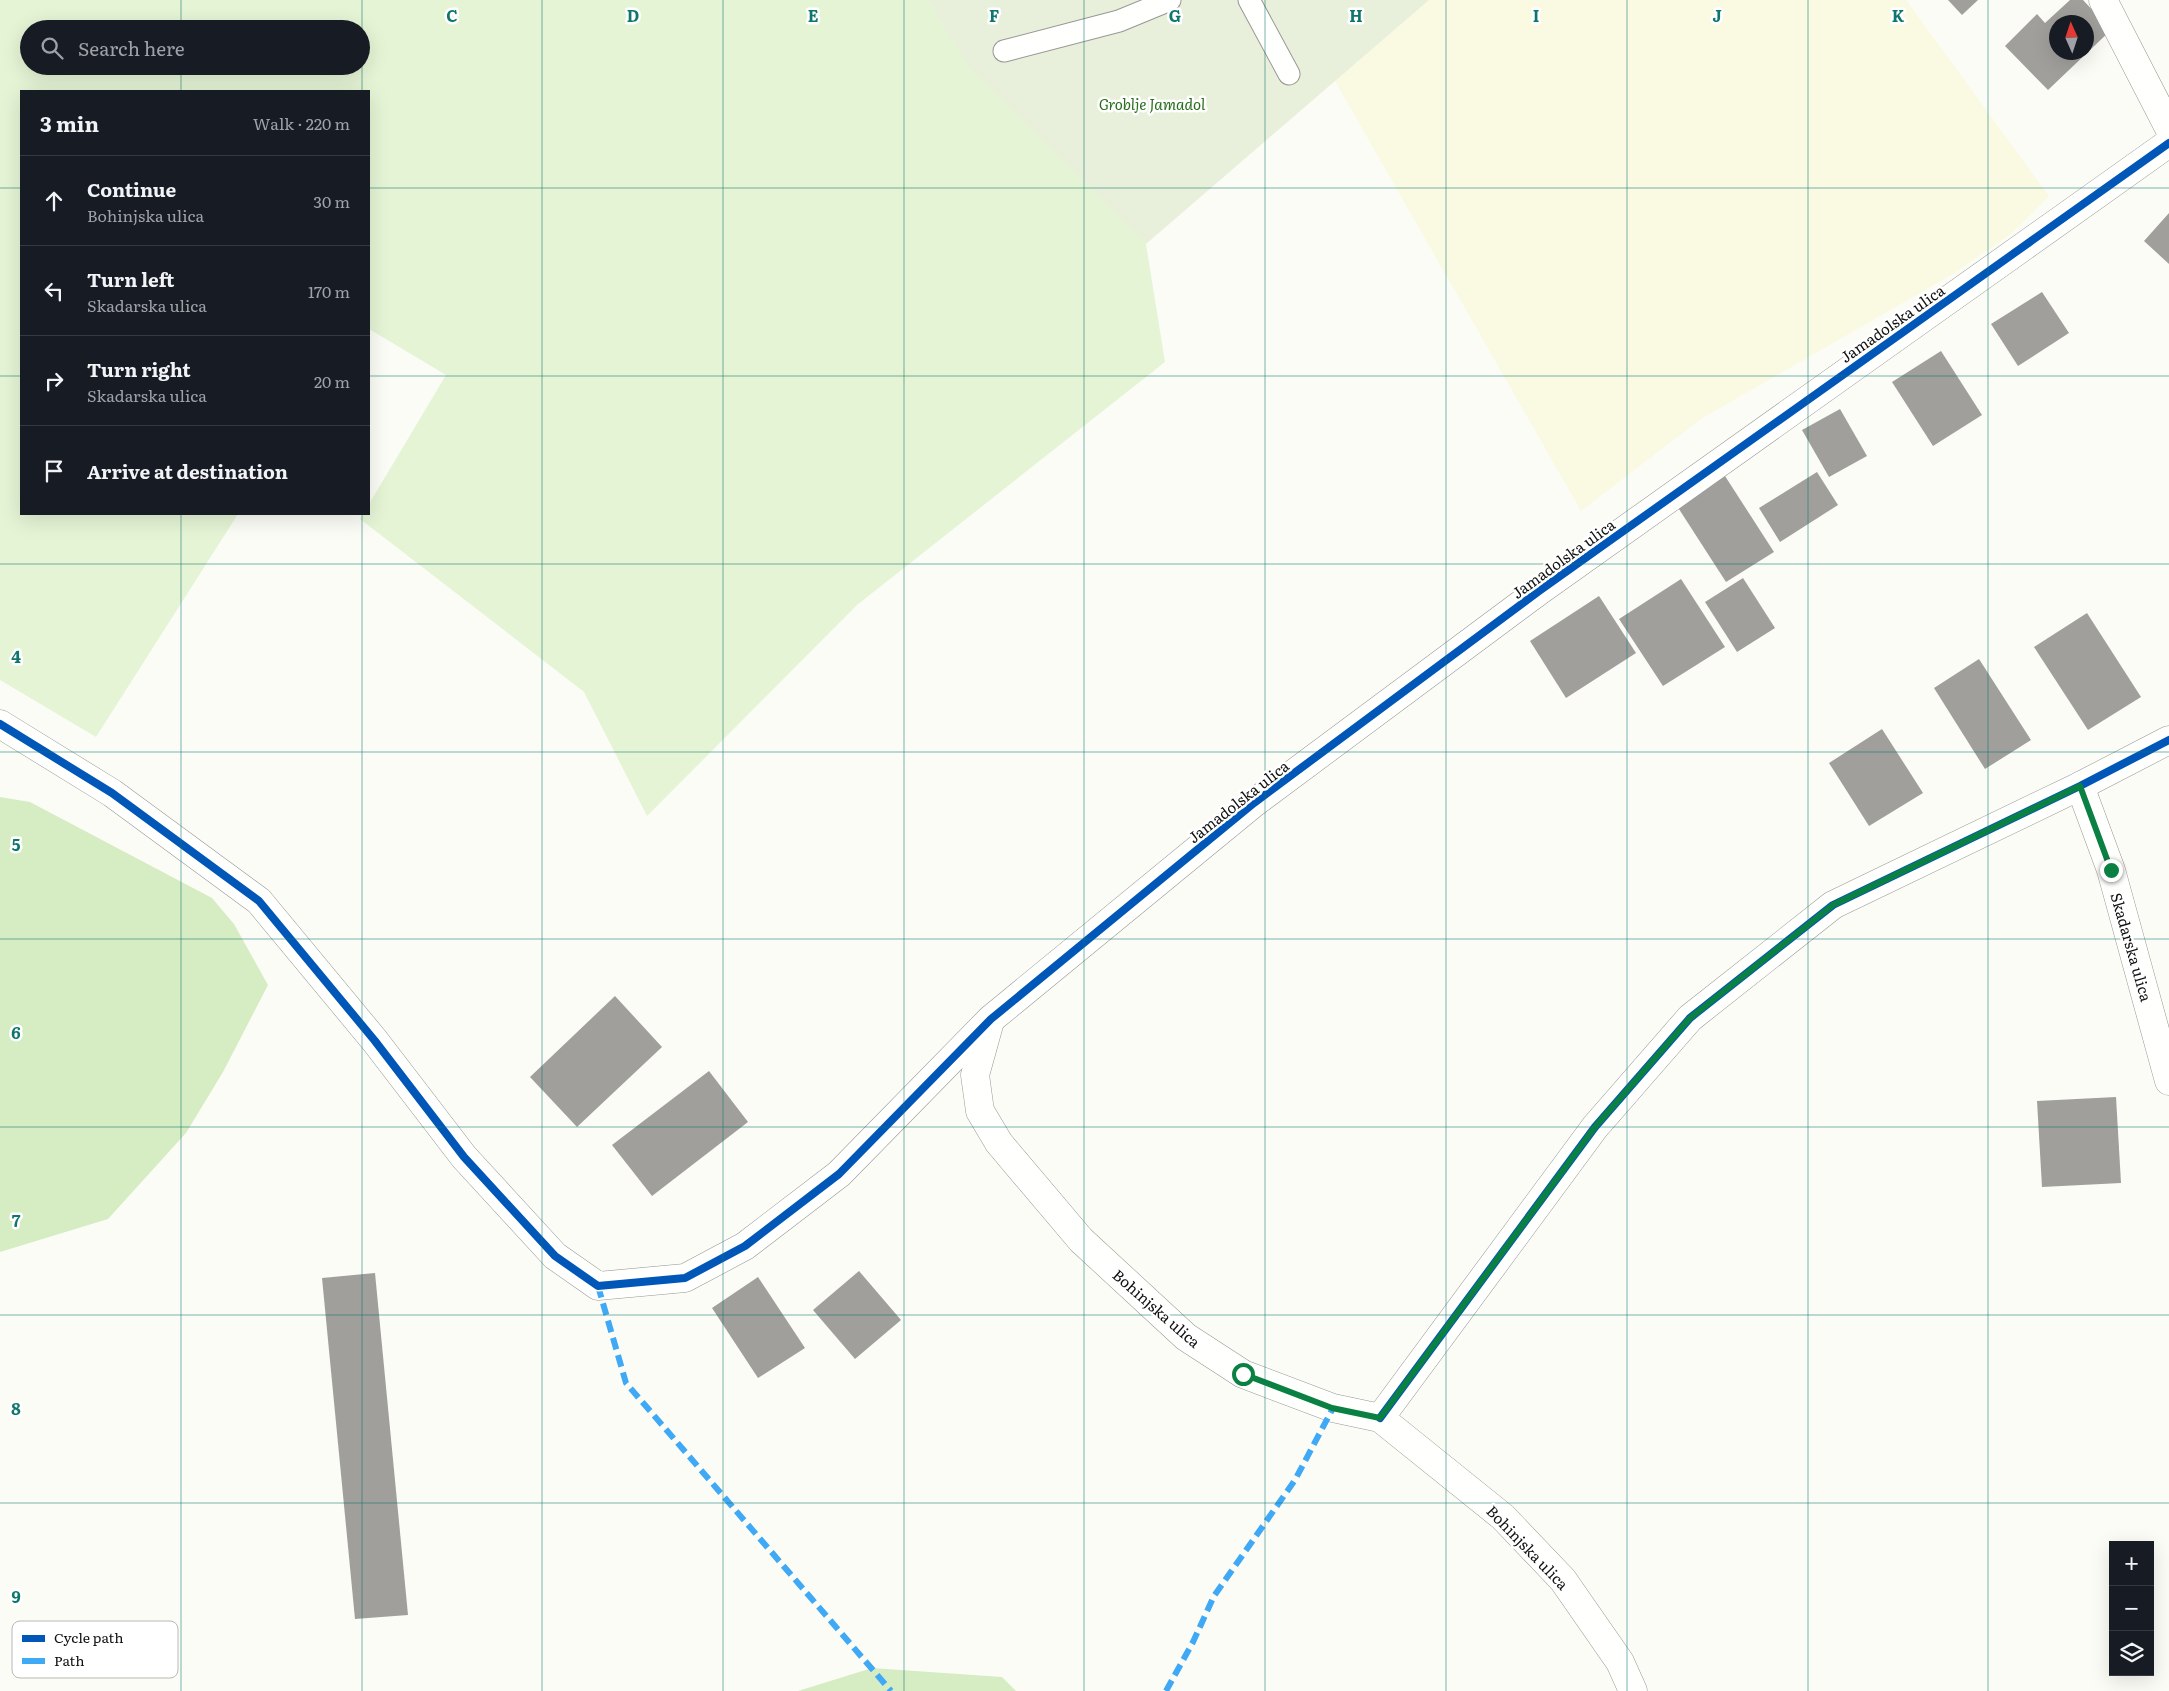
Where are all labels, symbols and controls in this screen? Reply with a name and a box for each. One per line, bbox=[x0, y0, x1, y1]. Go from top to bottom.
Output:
text: C bbox=[446, 3, 458, 27]
text: D bbox=[627, 3, 639, 27]
text: E bbox=[808, 3, 819, 27]
text: F bbox=[989, 3, 999, 27]
text: G bbox=[1169, 3, 1181, 27]
text: H bbox=[1349, 3, 1363, 27]
text: I bbox=[1533, 3, 1539, 27]
text: J bbox=[1712, 3, 1722, 27]
text: K bbox=[1892, 3, 1905, 27]
north arrow bbox=[2049, 15, 2094, 60]
search box bbox=[20, 20, 370, 75]
icon: search bbox=[38, 34, 66, 62]
text: Search here bbox=[78, 34, 185, 62]
park label: Groblje Jamadol bbox=[1099, 92, 1206, 115]
text: 3 min bbox=[40, 107, 99, 138]
text: Walk · 220 m bbox=[253, 111, 350, 135]
text: Continue bbox=[87, 175, 176, 203]
icon: ahead bbox=[40, 187, 68, 215]
text: 30 m bbox=[313, 189, 350, 213]
text: Bohinjska ulica bbox=[87, 203, 204, 227]
text: Turn left bbox=[87, 265, 174, 293]
icon: left bbox=[40, 277, 68, 305]
street label: Jamadolska ulica bbox=[1835, 278, 1950, 368]
text: 170 m bbox=[308, 279, 350, 303]
text: Skadarska ulica bbox=[87, 293, 207, 317]
text: Turn right bbox=[87, 355, 191, 383]
icon: right bbox=[40, 367, 68, 395]
text: 20 m bbox=[314, 369, 350, 393]
text: Skadarska ulica bbox=[87, 383, 207, 407]
icon: arrive bbox=[40, 457, 68, 485]
text: Arrive at destination bbox=[87, 457, 288, 485]
street label: Jamadolska ulica bbox=[1506, 512, 1620, 603]
text: 4 bbox=[11, 644, 21, 668]
street label: Jamadolska ulica bbox=[1182, 754, 1294, 848]
text: 5 bbox=[12, 832, 21, 856]
route end bbox=[2100, 859, 2123, 882]
street label: Skadarska ulica bbox=[2105, 890, 2159, 1005]
text: 6 bbox=[11, 1020, 21, 1044]
text: 7 bbox=[12, 1208, 21, 1232]
street label: Bohinjska ulica bbox=[1108, 1263, 1207, 1353]
route start bbox=[1232, 1363, 1255, 1386]
text: 8 bbox=[11, 1396, 21, 1420]
street label: Bohinjska ulica bbox=[1482, 1500, 1575, 1595]
map controls bbox=[2109, 1541, 2154, 1676]
button: + bbox=[2109, 1541, 2154, 1586]
text: 9 bbox=[11, 1584, 21, 1608]
button: − bbox=[2109, 1586, 2154, 1631]
legend bbox=[12, 1621, 178, 1678]
text: Cycle path bbox=[54, 1627, 123, 1647]
button: layers bbox=[2109, 1631, 2154, 1676]
text: Path bbox=[54, 1650, 84, 1670]

